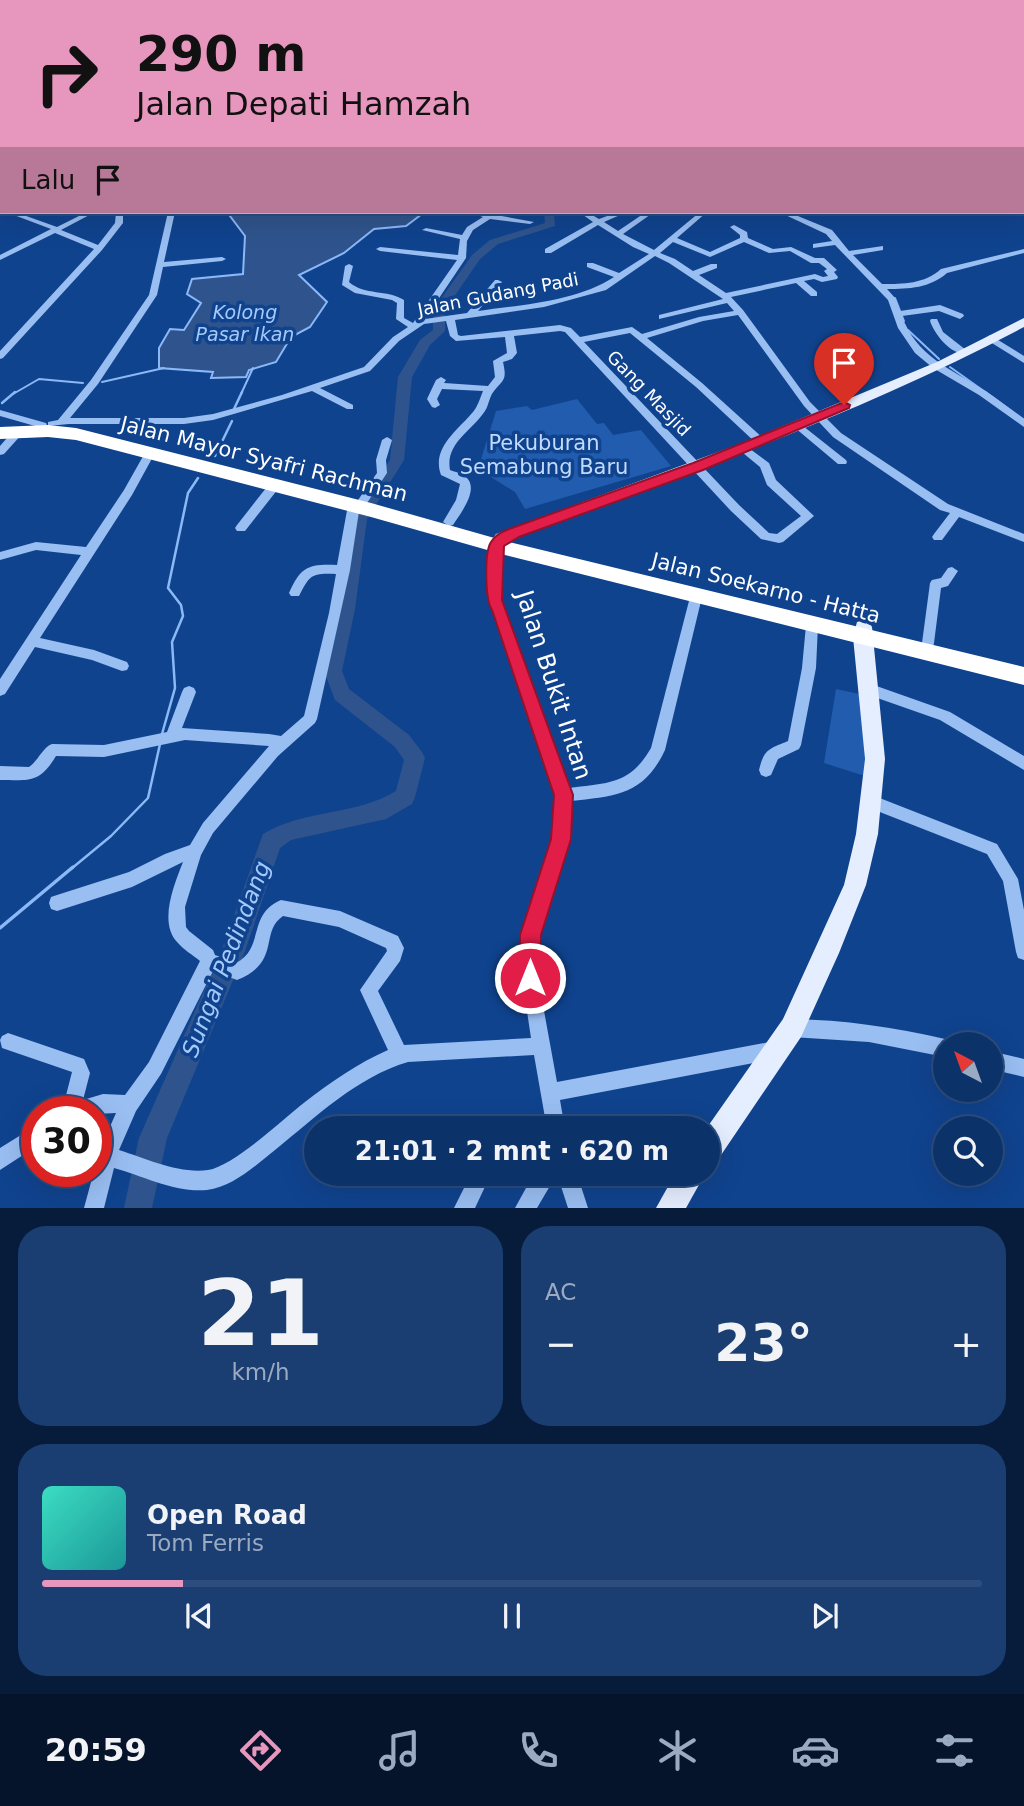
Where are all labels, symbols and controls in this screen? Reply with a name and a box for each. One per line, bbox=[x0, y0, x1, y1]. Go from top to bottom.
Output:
text: 290 m bbox=[136, 26, 306, 83]
icon: right bbox=[21, 28, 112, 119]
text: Jalan Depati Hamzah bbox=[136, 85, 471, 123]
icon: arrive bbox=[89, 161, 127, 199]
text: Lalu bbox=[21, 165, 75, 195]
street label: Jalan Gudang Padi bbox=[415, 268, 580, 320]
water label: Kolong Pasar Ikan bbox=[196, 301, 294, 345]
pin bbox=[814, 333, 874, 405]
icon: arrive bbox=[825, 344, 863, 382]
street label: Gang Masjid bbox=[603, 346, 695, 440]
street label: Jalan Mayor Syafri Rachman bbox=[116, 411, 410, 506]
park label: Pekuburan Semabung Baru bbox=[460, 431, 628, 479]
street label: Jalan Soekarno - Hatta bbox=[647, 547, 883, 628]
street label: Jalan Bukit Intan bbox=[510, 585, 598, 783]
water label: Sungai Pedindang bbox=[177, 857, 275, 1061]
position arrow bbox=[493, 941, 567, 1015]
north arrow bbox=[933, 1032, 1003, 1102]
map controls bbox=[933, 1032, 1003, 1186]
speed limit sign: 30 bbox=[21, 1096, 112, 1187]
button: search bbox=[933, 1116, 1003, 1186]
text: 21:01 · 2 mnt · 620 m bbox=[355, 1136, 669, 1166]
text: 21 bbox=[197, 1261, 324, 1366]
text: AC bbox=[545, 1279, 576, 1305]
text: 23° bbox=[714, 1313, 813, 1373]
text: − bbox=[545, 1322, 577, 1366]
text: + bbox=[950, 1322, 982, 1366]
text: km/h bbox=[231, 1359, 290, 1385]
text: Open Road bbox=[147, 1500, 307, 1530]
text: Tom Ferris bbox=[147, 1530, 264, 1556]
icon: previous bbox=[180, 1597, 218, 1635]
icon: pause bbox=[493, 1597, 531, 1635]
icon: next bbox=[806, 1597, 844, 1635]
icon: directions bbox=[236, 1726, 285, 1775]
icon: music bbox=[375, 1726, 424, 1775]
icon: phone bbox=[514, 1726, 563, 1775]
icon: climate bbox=[653, 1726, 702, 1775]
icon: car bbox=[791, 1726, 840, 1775]
icon: filters bbox=[930, 1726, 979, 1775]
text: 20:59 bbox=[45, 1731, 147, 1769]

